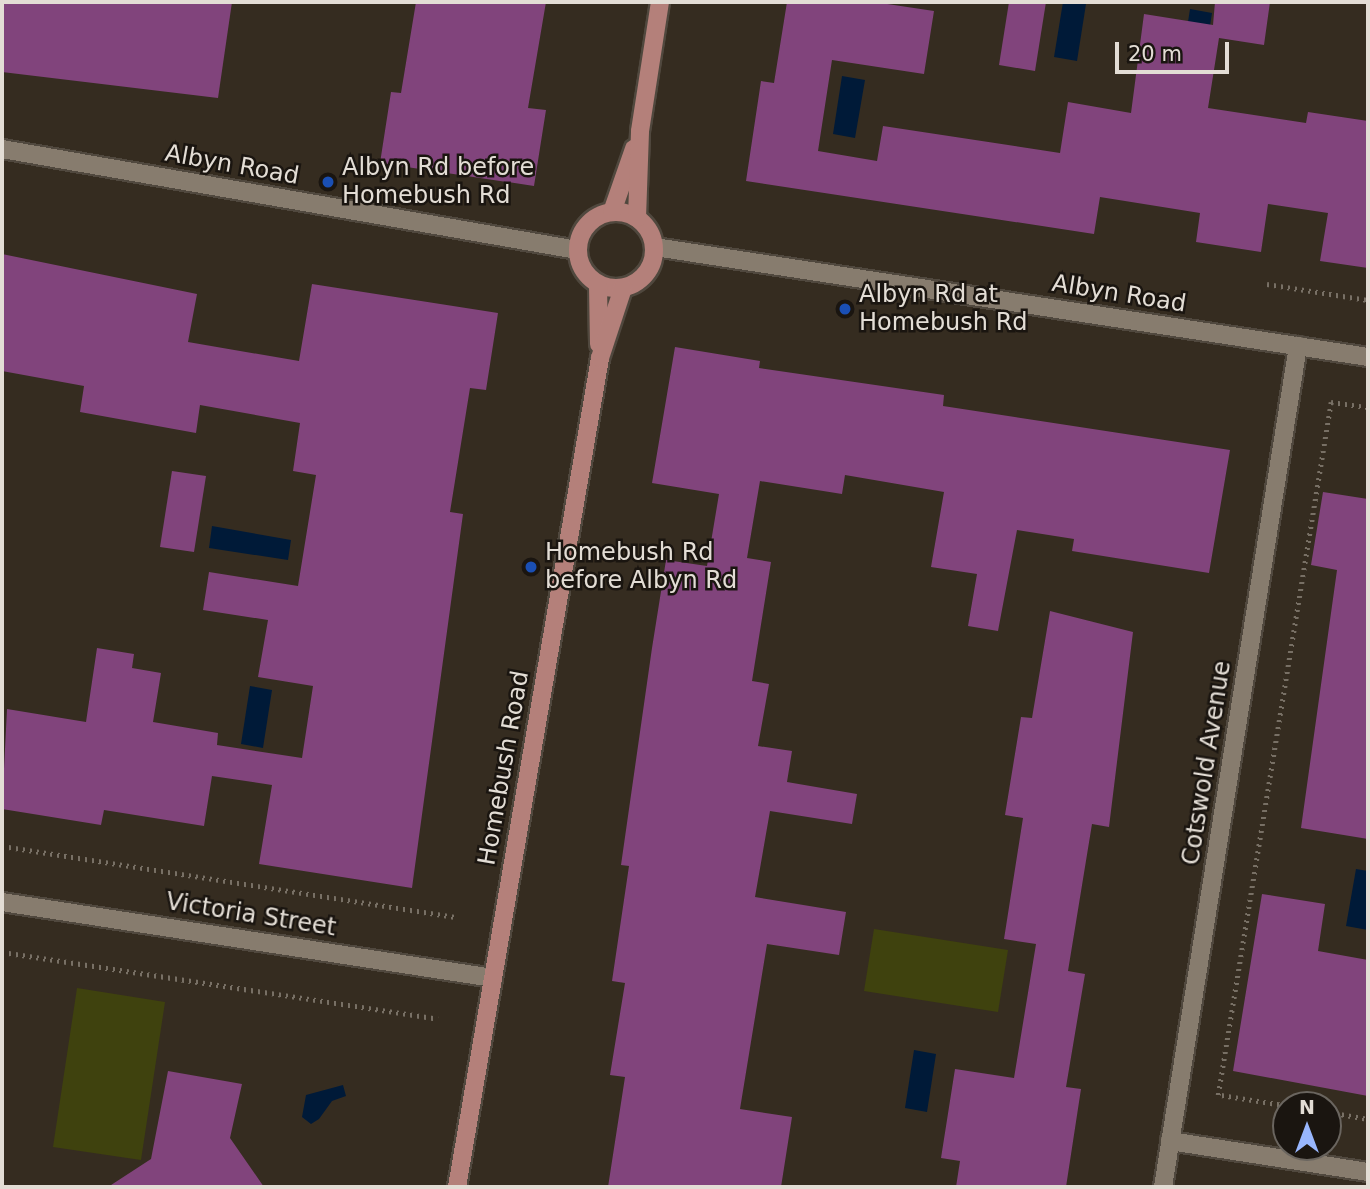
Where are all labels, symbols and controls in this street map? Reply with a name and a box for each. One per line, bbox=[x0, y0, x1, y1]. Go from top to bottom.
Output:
scale bar bbox=[1118, 28, 1232, 72]
text: 20 m bbox=[1128, 42, 1182, 66]
street label: Albyn Road bbox=[163, 139, 301, 191]
place label: Albyn Rd before Homebush Rd bbox=[342, 154, 534, 210]
marker: Albyn Rd before Homebush Rd bbox=[320, 174, 336, 190]
street label: Albyn Road bbox=[1050, 269, 1188, 319]
place label: Albyn Rd at Homebush Rd bbox=[859, 281, 1028, 337]
marker: Albyn Rd at Homebush Rd bbox=[837, 301, 853, 317]
place label: Homebush Rd before Albyn Rd bbox=[545, 539, 737, 595]
marker: Homebush Rd before Albyn Rd bbox=[523, 559, 539, 575]
street label: Cotswold Avenue bbox=[1177, 659, 1237, 867]
street label: Homebush Road bbox=[473, 669, 535, 867]
street label: Victoria Street bbox=[164, 887, 338, 943]
north arrow bbox=[1272, 1091, 1342, 1161]
text: N bbox=[1299, 1096, 1315, 1118]

